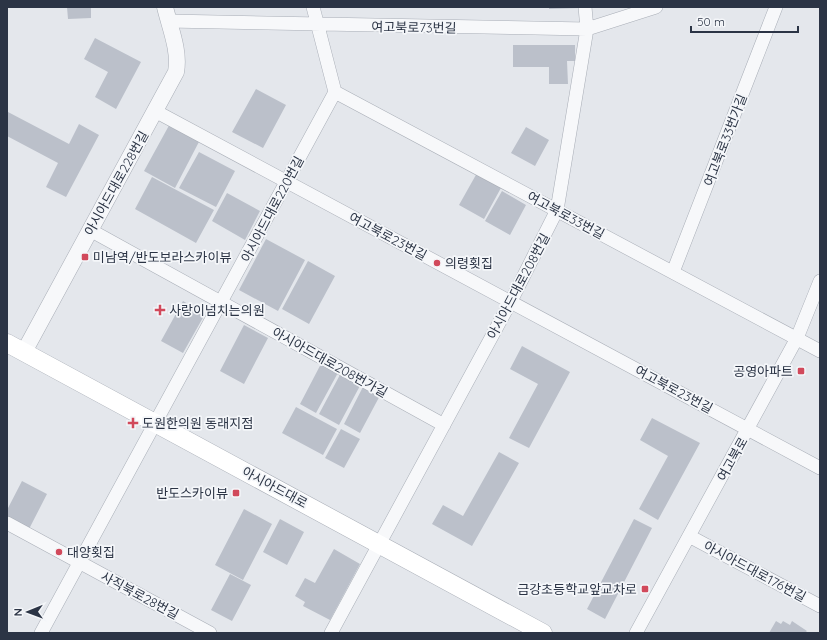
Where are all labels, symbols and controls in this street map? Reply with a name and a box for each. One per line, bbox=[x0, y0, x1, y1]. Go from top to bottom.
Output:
scale bar bbox=[691, 8, 798, 34]
text: 50 m bbox=[697, 14, 725, 29]
street label: 여고북로73번길 bbox=[371, 18, 457, 36]
street label: 여고북로33번가길 bbox=[700, 92, 750, 188]
street label: 아시아드대로228번길 bbox=[81, 128, 151, 238]
street label: 아시아드대로220번길 bbox=[237, 153, 307, 265]
street label: 여고북로33번길 bbox=[525, 188, 607, 242]
street label: 여고북로23번길 bbox=[346, 209, 430, 263]
street label: 아시아드대로208번길 bbox=[483, 230, 553, 342]
place label: 미남역/반도보라스카이뷰 bbox=[93, 249, 231, 265]
marker: 미남역/반도보라스카이뷰 bbox=[80, 252, 90, 262]
place label: 의령횟집 bbox=[445, 255, 493, 271]
marker: 의령횟집 bbox=[432, 258, 442, 268]
place label: 사랑이넘치는의원 bbox=[169, 302, 265, 318]
marker: 사랑이넘치는의원 bbox=[154, 304, 166, 316]
street label: 아시아드대로208번가길 bbox=[269, 324, 391, 400]
street label: 여고북로23번길 bbox=[632, 362, 716, 416]
place label: 공영아파트 bbox=[733, 363, 793, 379]
marker: 공영아파트 bbox=[796, 366, 806, 376]
place label: 도원한의원 동래지점 bbox=[142, 415, 253, 431]
marker: 도원한의원 동래지점 bbox=[127, 417, 139, 429]
street label: 여고북로 bbox=[713, 434, 751, 484]
street label: 아시아드대로 bbox=[240, 463, 310, 511]
place label: 반도스카이뷰 bbox=[156, 485, 228, 501]
marker: 반도스카이뷰 bbox=[231, 488, 241, 498]
street label: 아시아드대로176번길 bbox=[701, 537, 809, 605]
place label: 대양횟집 bbox=[67, 544, 115, 560]
marker: 대양횟집 bbox=[54, 547, 64, 557]
street label: 사직북로28번길 bbox=[98, 568, 182, 622]
place label: 금강초등학교앞교차로 bbox=[517, 581, 637, 597]
marker: 금강초등학교앞교차로 bbox=[640, 584, 650, 594]
north arrow bbox=[8, 592, 48, 632]
text: N bbox=[11, 608, 25, 616]

